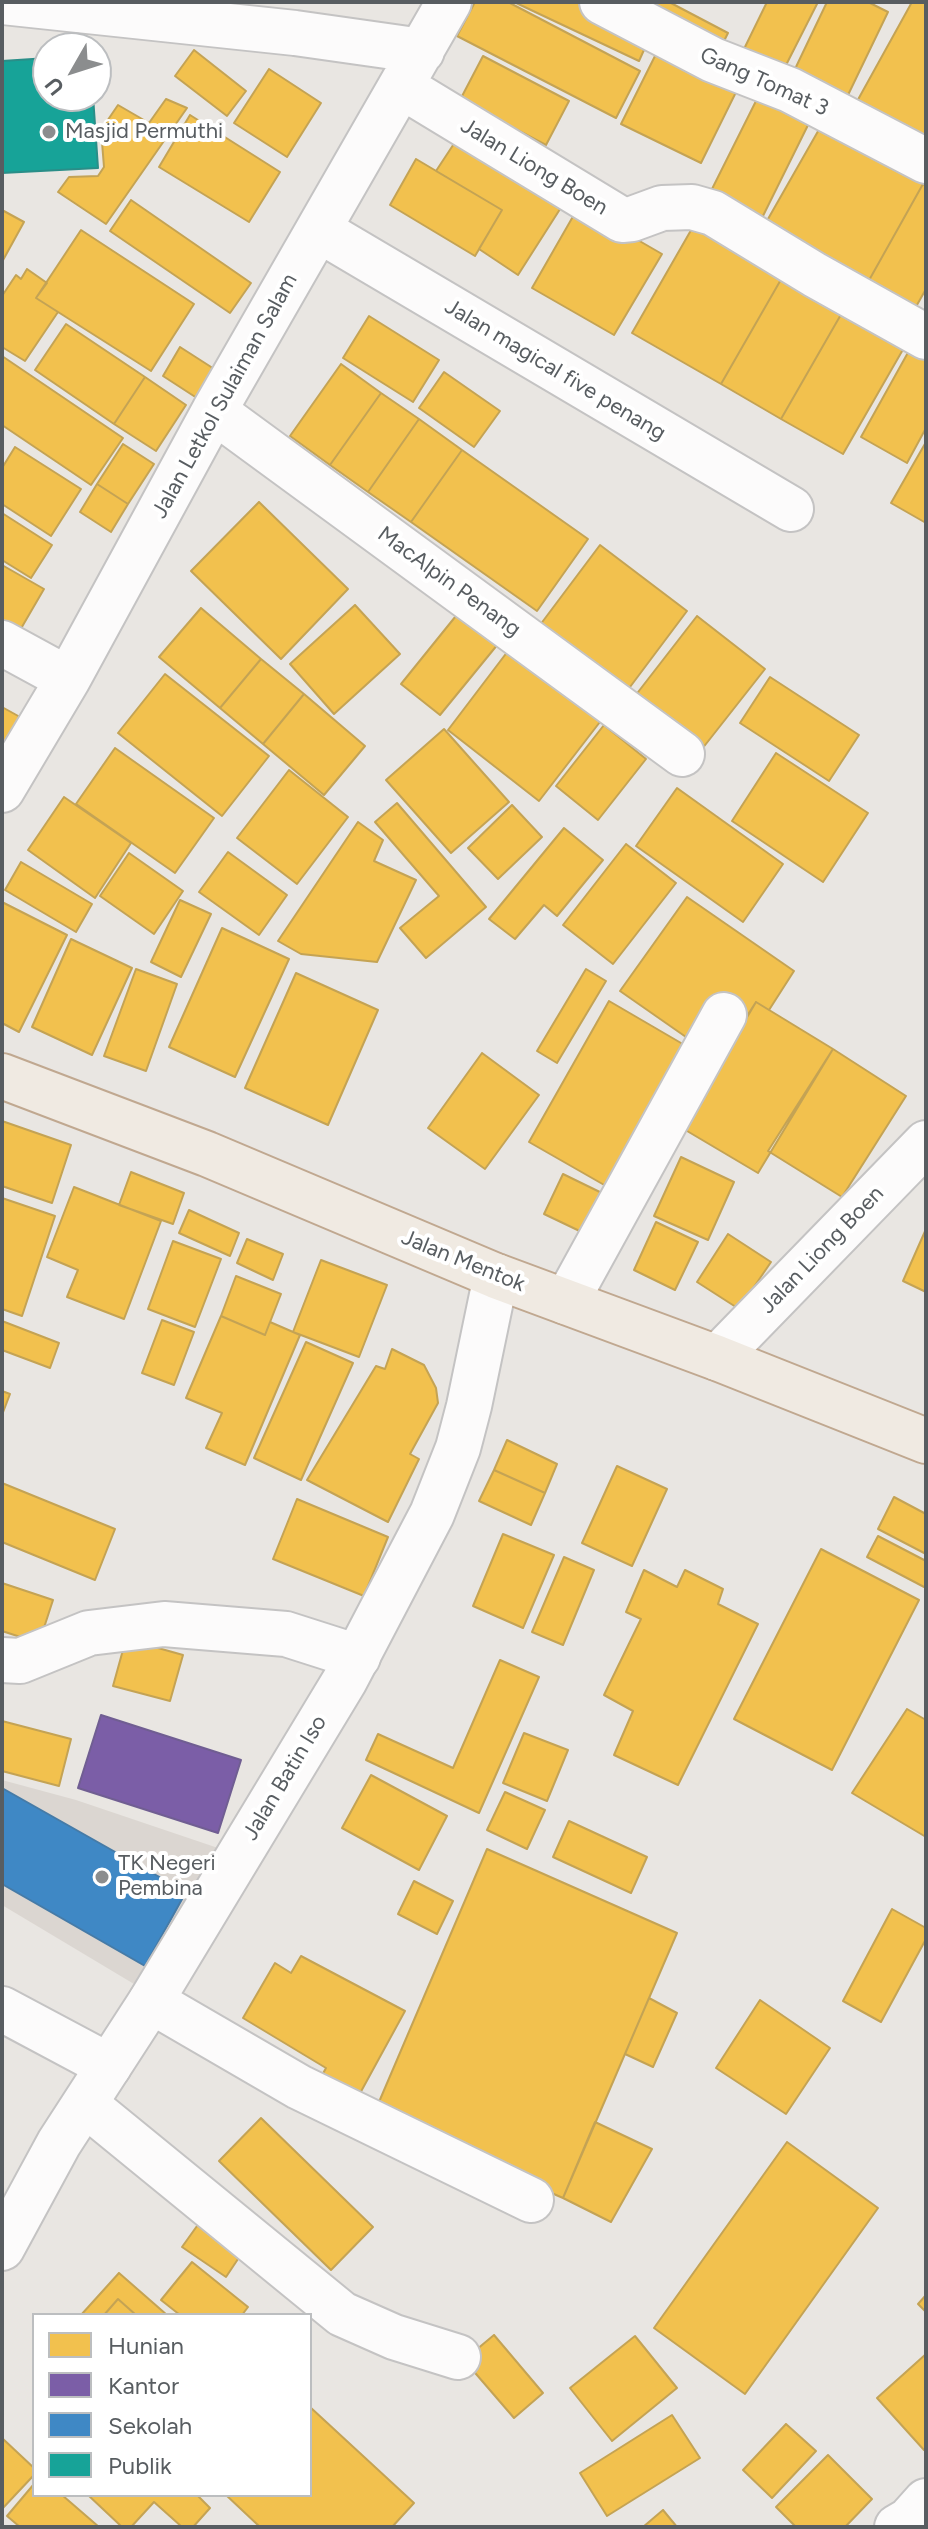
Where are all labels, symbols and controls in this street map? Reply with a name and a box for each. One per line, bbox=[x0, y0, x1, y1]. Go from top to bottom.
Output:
north arrow bbox=[32, 32, 112, 112]
street label: Gang Tomat 3 bbox=[696, 42, 832, 122]
text: U bbox=[39, 72, 70, 101]
street label: Jalan Liong Boen bbox=[456, 113, 612, 221]
place label: Masjid Permuthi bbox=[65, 119, 223, 145]
marker: Masjid Permuthi bbox=[40, 123, 58, 141]
street label: Jalan Letkol Sulaiman Salam bbox=[147, 269, 303, 523]
street label: Jalan magical five penang bbox=[440, 293, 670, 447]
street label: MacAlpin Penang bbox=[372, 521, 526, 643]
street label: Jalan Liong Boen bbox=[755, 1181, 889, 1319]
street label: Jalan Mentok bbox=[397, 1224, 529, 1298]
street label: Jalan Batin Iso bbox=[237, 1711, 333, 1845]
place label: TK Negeri Pembina bbox=[118, 1851, 216, 1902]
marker: TK Negeri Pembina bbox=[93, 1868, 111, 1886]
legend bbox=[32, 2313, 312, 2497]
text: Hunian bbox=[108, 2331, 184, 2360]
text: Kantor bbox=[108, 2371, 179, 2400]
text: Sekolah bbox=[108, 2411, 192, 2440]
text: Publik bbox=[108, 2451, 172, 2480]

